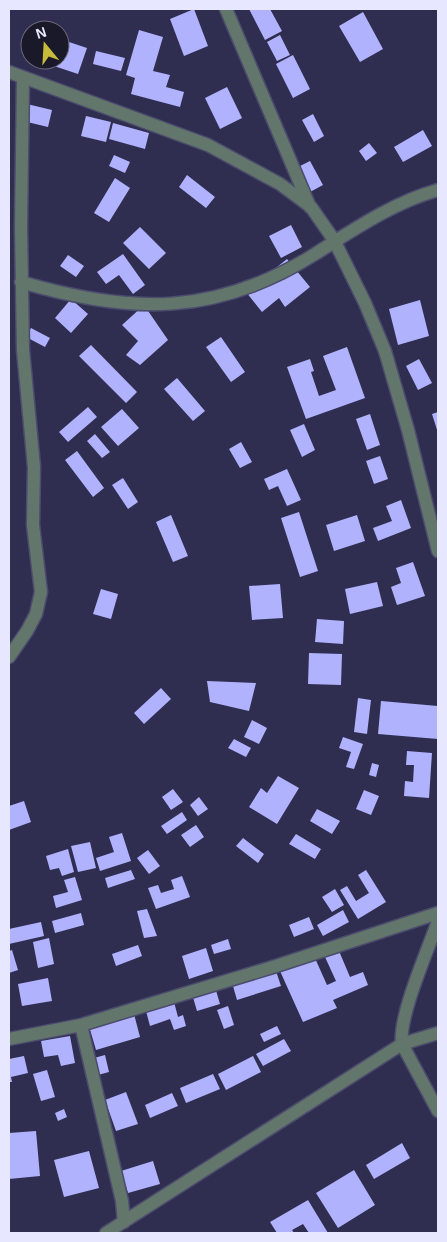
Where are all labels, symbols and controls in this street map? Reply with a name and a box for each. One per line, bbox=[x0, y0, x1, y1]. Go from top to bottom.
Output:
north arrow bbox=[20, 20, 70, 70]
text: N bbox=[34, 23, 48, 42]

